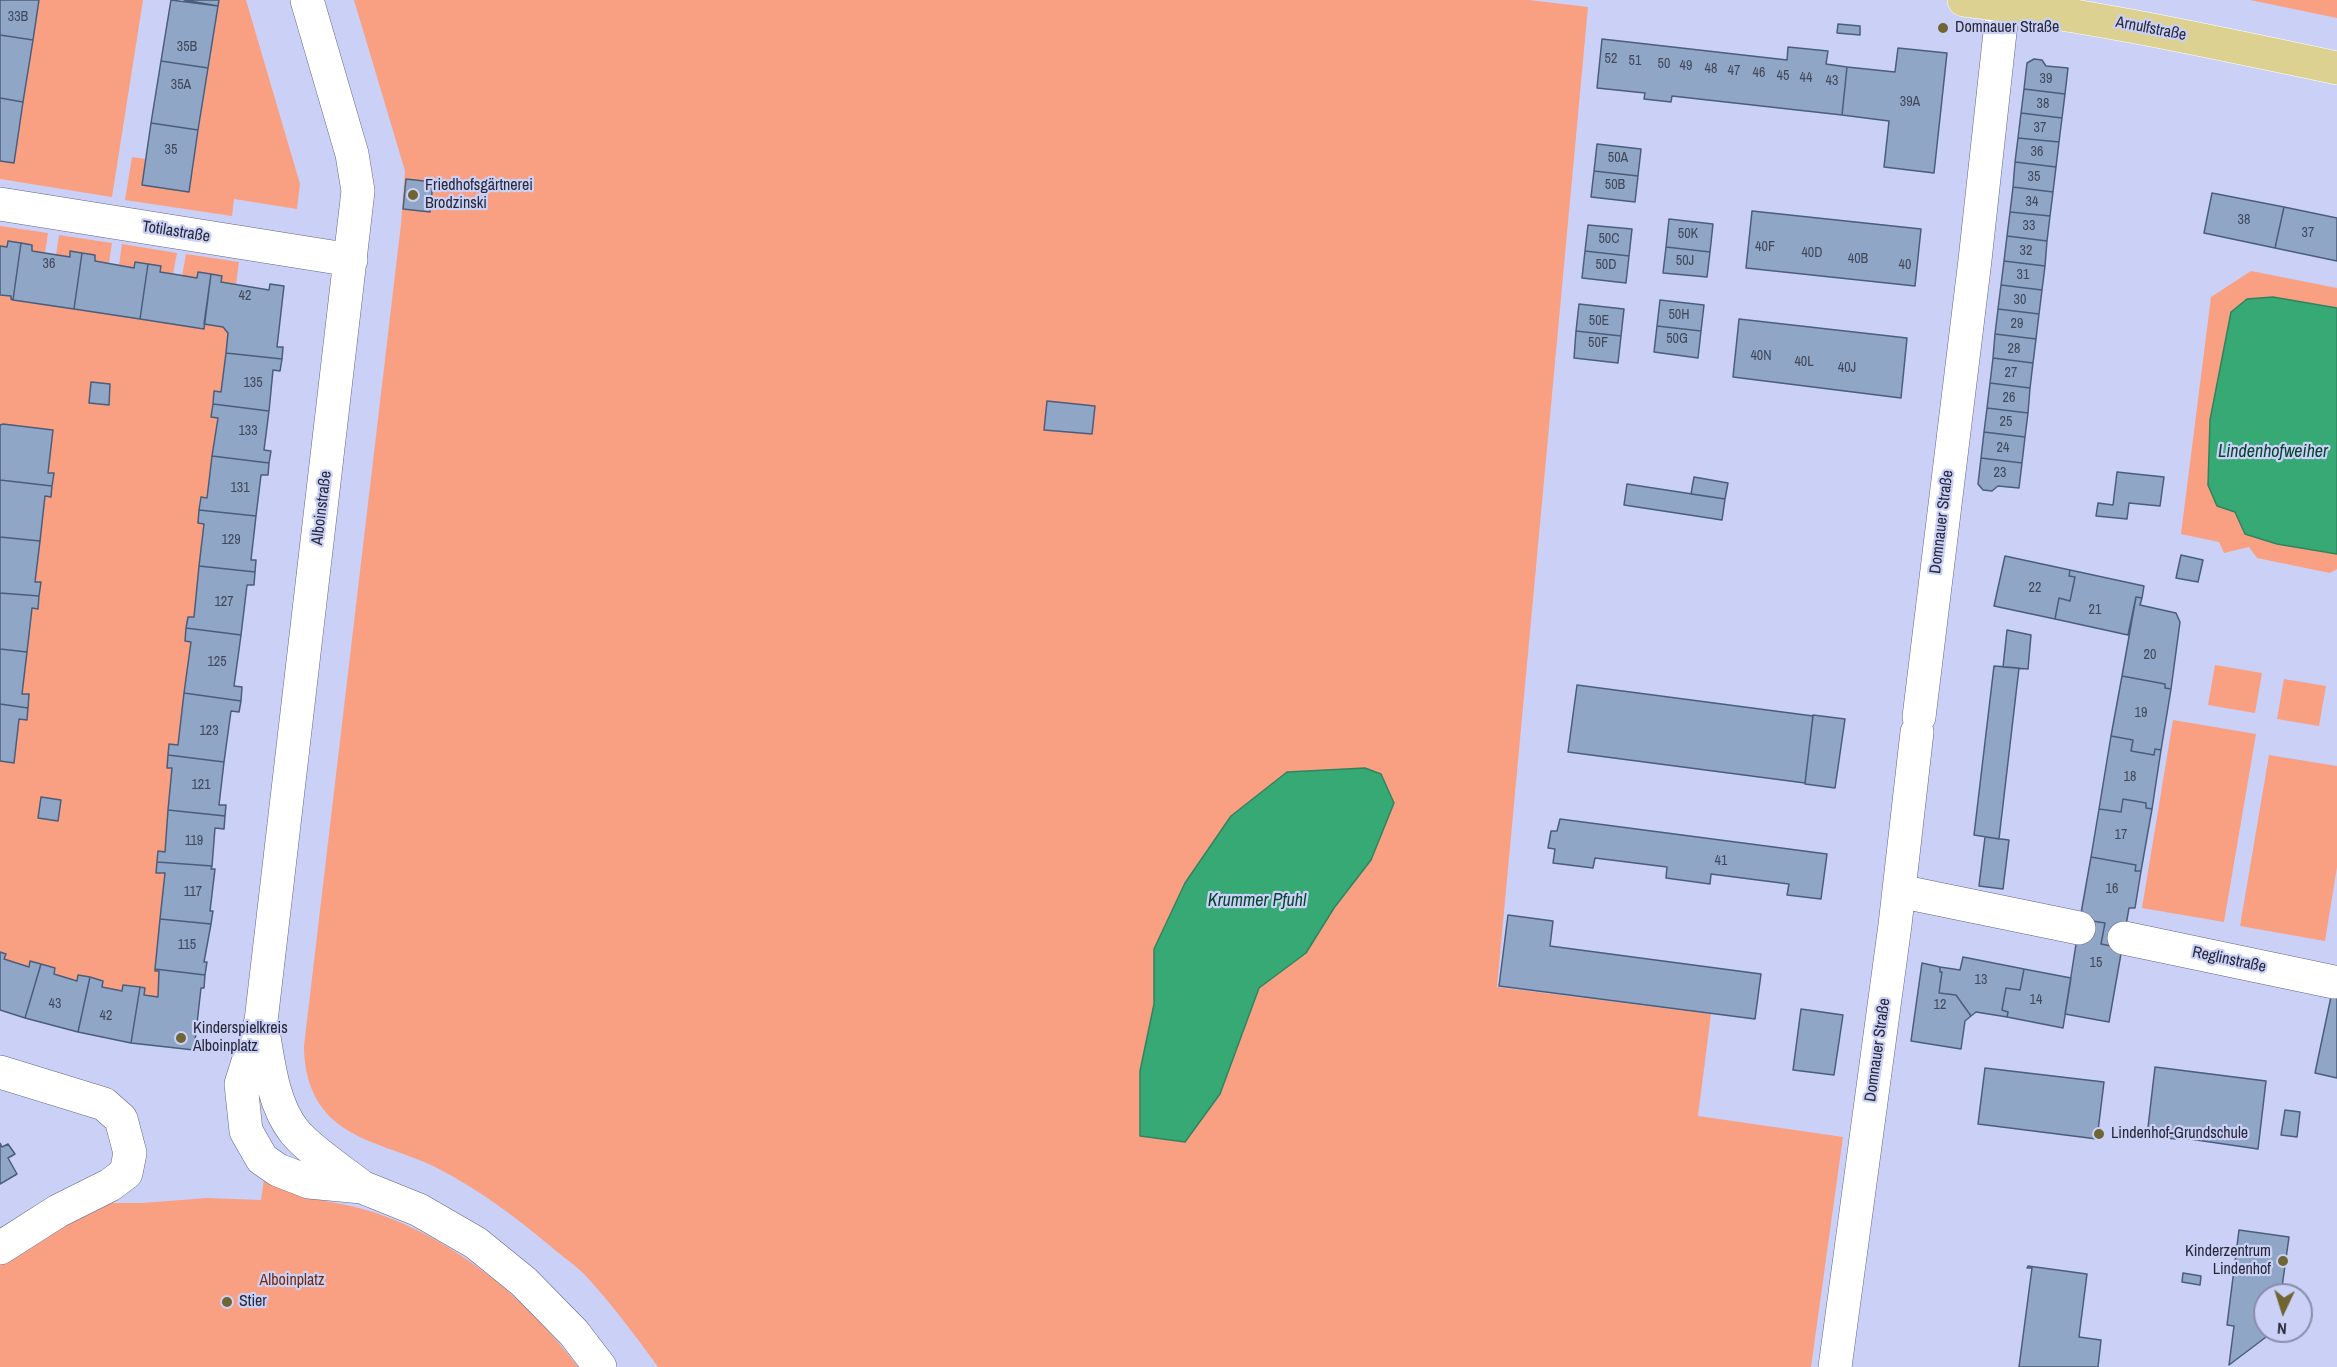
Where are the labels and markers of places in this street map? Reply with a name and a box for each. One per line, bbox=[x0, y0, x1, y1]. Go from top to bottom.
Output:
place label: Domnauer Straße bbox=[1955, 18, 2059, 38]
marker: Domnauer Straße bbox=[1936, 21, 1950, 35]
place label: Friedhofsgärtnerei Brodzinski bbox=[425, 176, 533, 214]
marker: Friedhofsgärtnerei Brodzinski bbox=[406, 188, 420, 202]
place label: Kinderspielkreis Alboinplatz bbox=[193, 1019, 288, 1057]
marker: Kinderspielkreis Alboinplatz bbox=[174, 1031, 188, 1045]
place label: Lindenhof-Grundschule bbox=[2111, 1124, 2248, 1144]
marker: Lindenhof-Grundschule bbox=[2092, 1127, 2106, 1141]
place label: Kinderzentrum Lindenhof bbox=[2185, 1242, 2271, 1280]
marker: Kinderzentrum Lindenhof bbox=[2276, 1254, 2290, 1268]
place label: Stier bbox=[239, 1292, 267, 1312]
marker: Stier bbox=[220, 1295, 234, 1309]

